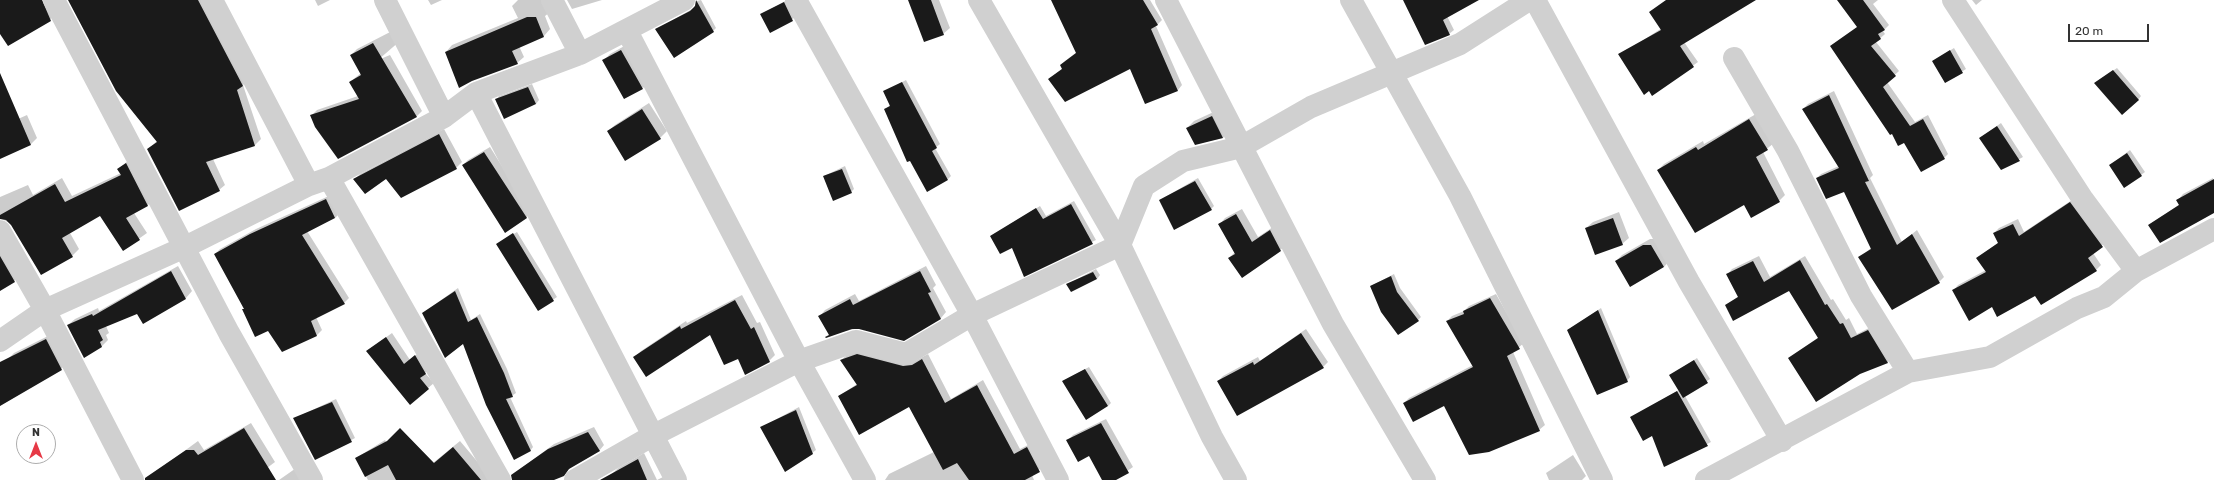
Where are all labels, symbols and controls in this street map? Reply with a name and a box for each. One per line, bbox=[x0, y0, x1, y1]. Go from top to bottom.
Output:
scale bar bbox=[2070, 16, 2151, 42]
text: 20 m bbox=[2075, 24, 2103, 38]
north arrow bbox=[16, 424, 56, 464]
text: N bbox=[32, 426, 40, 439]

